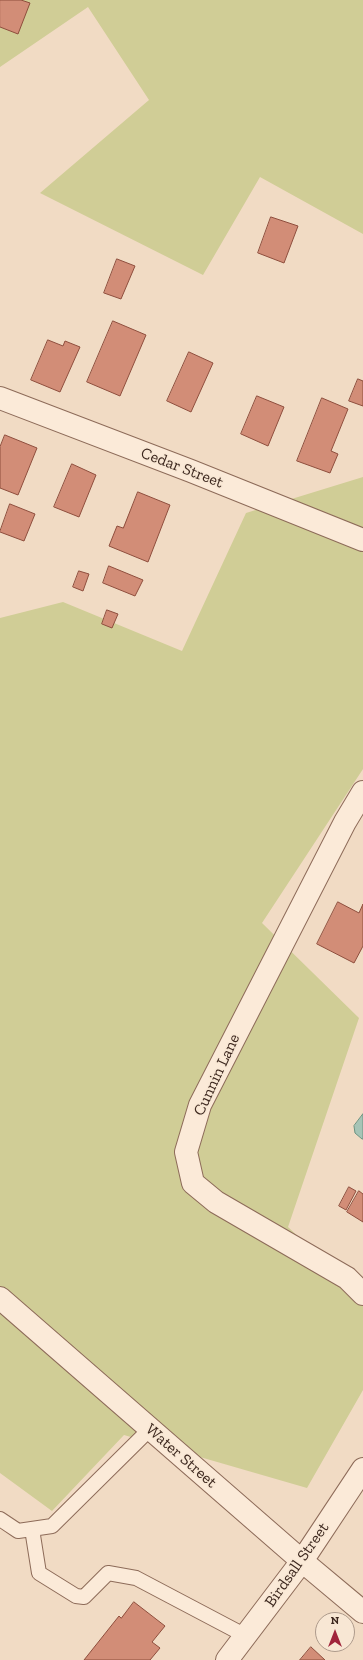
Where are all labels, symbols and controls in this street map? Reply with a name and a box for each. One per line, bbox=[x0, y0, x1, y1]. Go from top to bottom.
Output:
street label: Cedar Street bbox=[138, 443, 226, 493]
street label: Cunnin Lane bbox=[190, 1031, 244, 1119]
street label: Water Street bbox=[142, 1420, 220, 1492]
street label: Birdsall Street bbox=[261, 1519, 333, 1611]
north arrow bbox=[315, 1612, 355, 1652]
text: N bbox=[331, 1614, 339, 1627]

